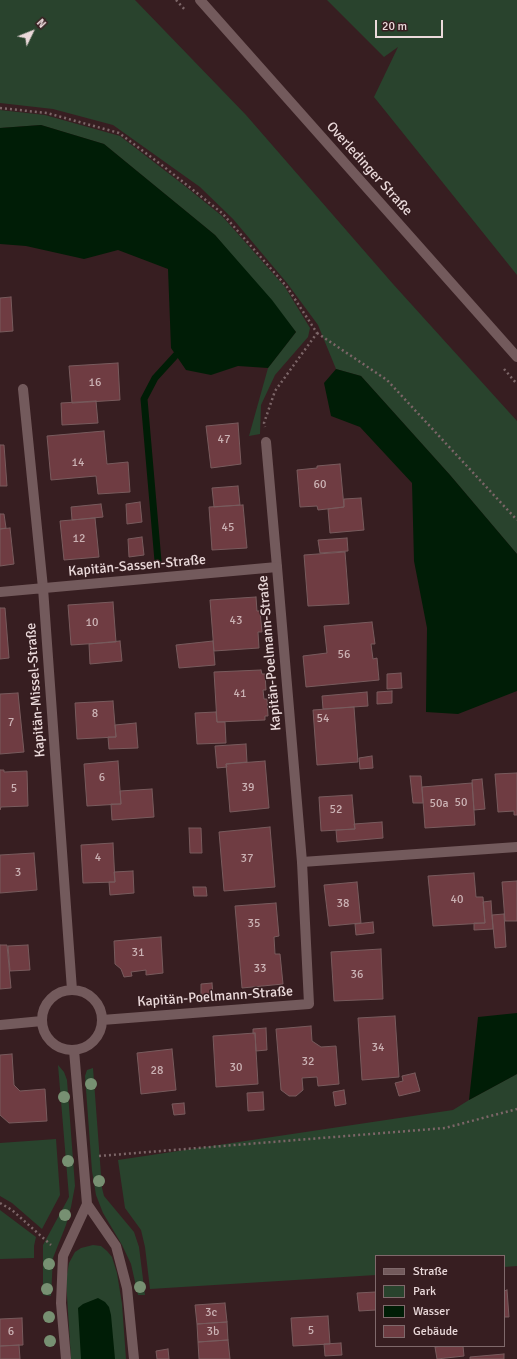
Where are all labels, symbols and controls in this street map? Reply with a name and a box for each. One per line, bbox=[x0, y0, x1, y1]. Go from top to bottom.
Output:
north arrow bbox=[12, 12, 52, 52]
scale bar bbox=[377, 12, 445, 38]
text: N bbox=[34, 16, 49, 31]
text: 20 m bbox=[382, 19, 407, 34]
street label: Overledinger Straße bbox=[322, 119, 416, 219]
house number: 16 bbox=[89, 376, 101, 390]
house number: 47 bbox=[218, 433, 230, 447]
house number: 14 bbox=[72, 456, 84, 470]
house number: 60 bbox=[314, 478, 326, 492]
house number: 45 bbox=[222, 521, 234, 535]
house number: 12 bbox=[73, 532, 85, 546]
street label: Kapitän-Sassen-Straße bbox=[67, 552, 207, 580]
street label: Kapitän-Poelmann-Straße bbox=[255, 575, 285, 731]
house number: 43 bbox=[230, 614, 242, 628]
house number: 10 bbox=[86, 616, 98, 630]
street label: Kapitän-Missel-Straße bbox=[23, 622, 49, 758]
house number: 56 bbox=[338, 648, 350, 662]
house number: 41 bbox=[234, 687, 246, 701]
house number: 8 bbox=[92, 707, 98, 721]
house number: 54 bbox=[317, 712, 329, 726]
house number: 7 bbox=[8, 716, 14, 730]
house number: 6 bbox=[99, 771, 105, 785]
house number: 39 bbox=[242, 781, 254, 795]
house number: 5 bbox=[11, 782, 17, 796]
house number: 50 bbox=[455, 796, 467, 810]
house number: 50a bbox=[429, 797, 449, 811]
house number: 52 bbox=[330, 803, 342, 817]
house number: 4 bbox=[95, 851, 101, 865]
house number: 37 bbox=[241, 852, 253, 866]
house number: 3 bbox=[15, 866, 21, 880]
house number: 40 bbox=[451, 893, 463, 907]
house number: 38 bbox=[337, 897, 349, 911]
house number: 35 bbox=[248, 917, 260, 931]
house number: 31 bbox=[132, 946, 144, 960]
house number: 33 bbox=[254, 962, 266, 976]
house number: 36 bbox=[351, 968, 363, 982]
street label: Kapitän-Poelmann-Straße bbox=[137, 983, 293, 1011]
house number: 34 bbox=[372, 1041, 384, 1055]
house number: 32 bbox=[302, 1055, 314, 1069]
house number: 30 bbox=[230, 1061, 242, 1075]
house number: 28 bbox=[151, 1064, 163, 1078]
legend bbox=[375, 1255, 505, 1347]
text: Straße bbox=[413, 1264, 448, 1279]
text: Park bbox=[413, 1284, 436, 1299]
text: Wasser bbox=[413, 1304, 450, 1319]
house number: 3c bbox=[205, 1306, 217, 1320]
house number: 5 bbox=[308, 1324, 314, 1338]
text: Gebäude bbox=[413, 1324, 458, 1339]
house number: 6 bbox=[8, 1325, 14, 1339]
house number: 3b bbox=[207, 1325, 219, 1339]

